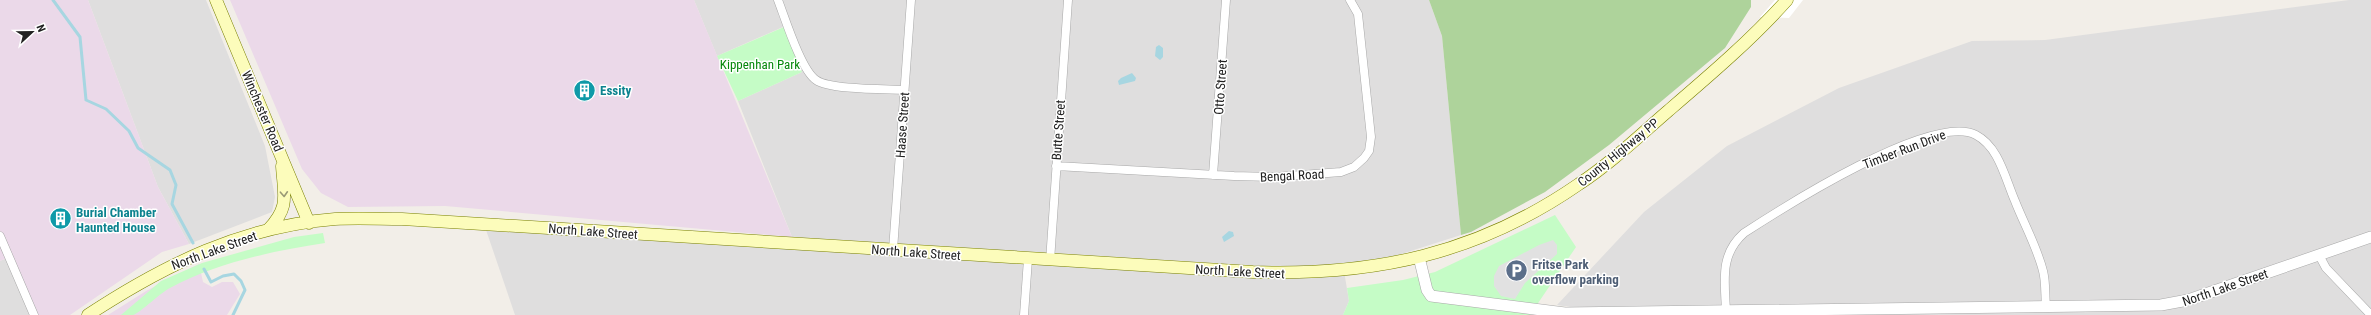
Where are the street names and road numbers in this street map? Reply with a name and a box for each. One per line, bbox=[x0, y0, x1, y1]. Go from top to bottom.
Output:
street label: Otto Street bbox=[1211, 59, 1230, 115]
street label: Winchester Road bbox=[239, 68, 286, 154]
street label: Haase Street bbox=[893, 91, 912, 158]
street label: Butte Street bbox=[1049, 99, 1068, 161]
street label: County Highway PP bbox=[1575, 115, 1662, 190]
street label: Timber Run Drive bbox=[1861, 127, 1948, 172]
street label: Bengal Road bbox=[1260, 166, 1324, 185]
street label: North Lake Street bbox=[548, 221, 638, 242]
street label: North Lake Street bbox=[169, 228, 259, 273]
street label: North Lake Street bbox=[871, 242, 961, 263]
street label: North Lake Street bbox=[1195, 262, 1285, 281]
street label: North Lake Street bbox=[2180, 266, 2270, 309]

